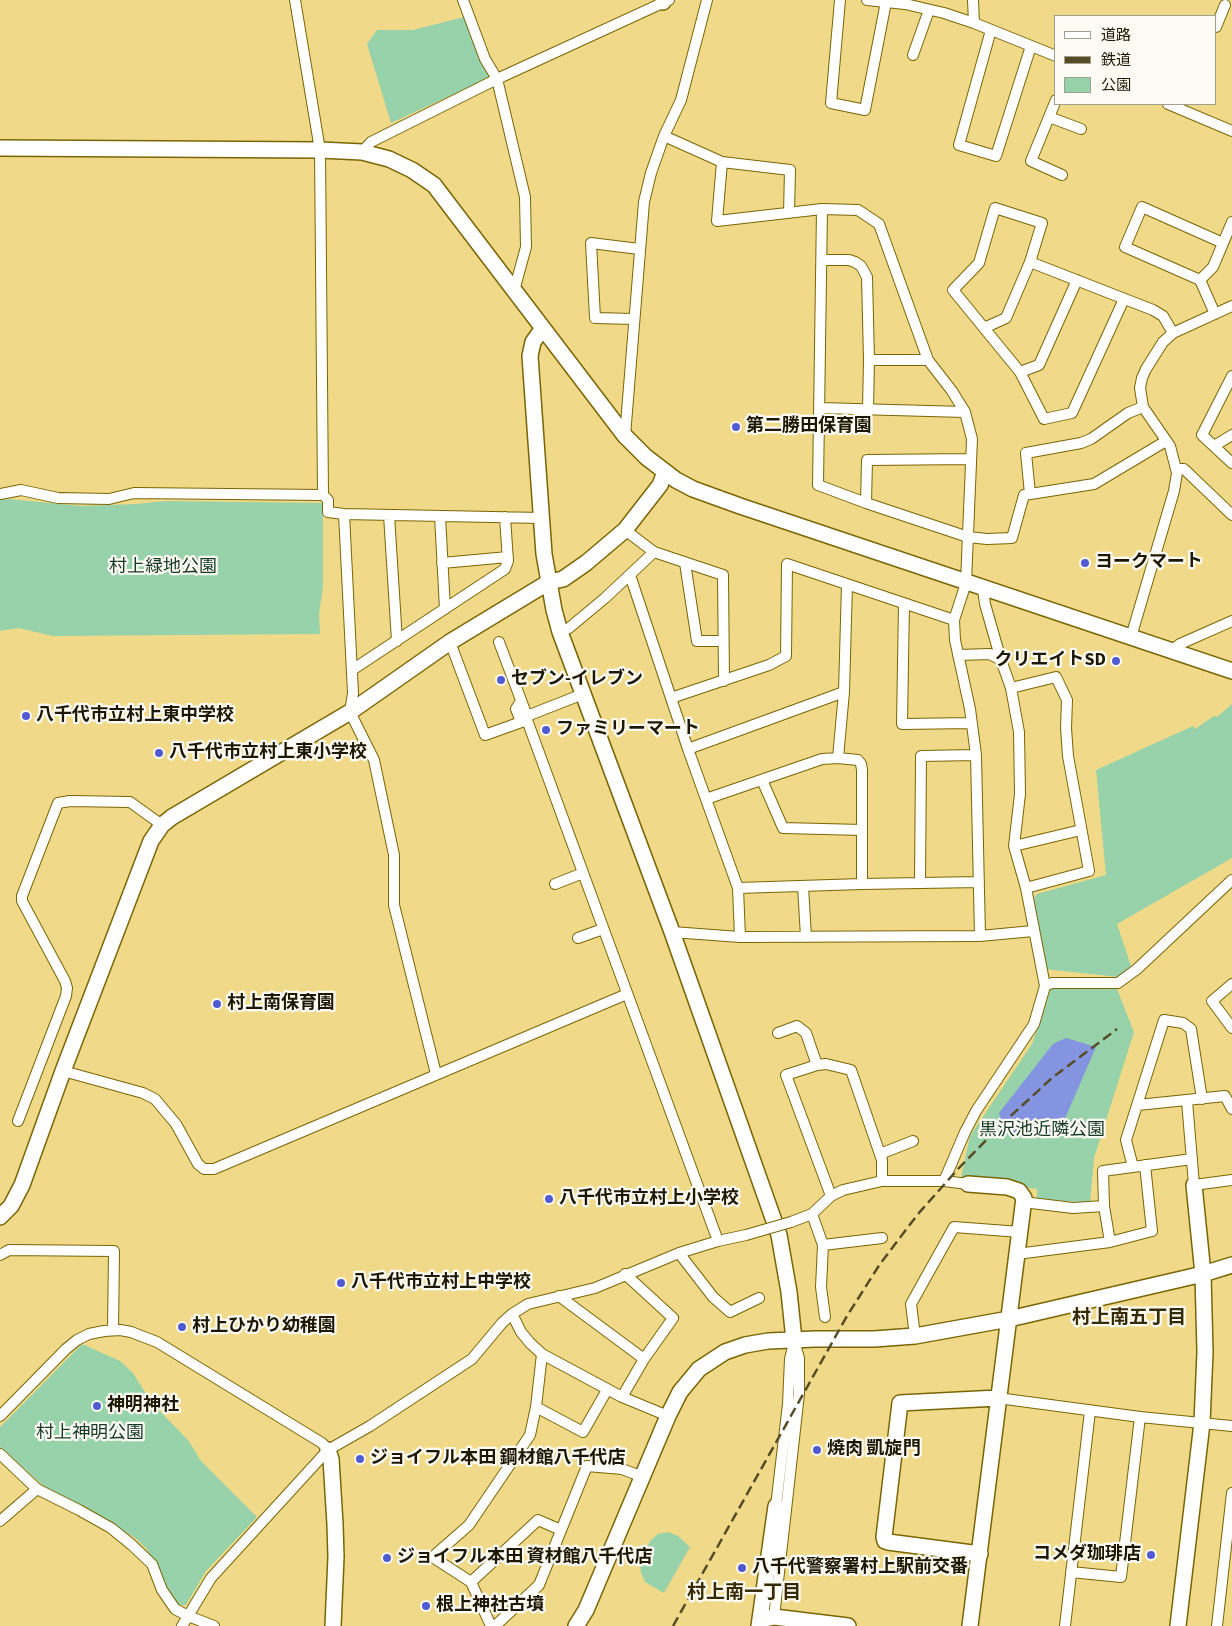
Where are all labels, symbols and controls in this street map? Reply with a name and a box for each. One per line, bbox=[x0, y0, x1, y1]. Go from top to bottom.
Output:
legend bbox=[1054, 15, 1217, 105]
text: 道路 bbox=[1101, 25, 1131, 46]
text: 鉄道 bbox=[1101, 50, 1131, 71]
text: 公園 bbox=[1101, 75, 1131, 96]
place label: 第二勝田保育園 bbox=[746, 416, 872, 438]
marker: 第二勝田保育園 bbox=[730, 421, 742, 433]
place label: ヨークマート bbox=[1095, 552, 1203, 574]
park label: 村上緑地公園 bbox=[109, 557, 217, 579]
marker: ヨークマート bbox=[1079, 557, 1091, 569]
place label: クリエイトSD bbox=[995, 650, 1106, 672]
marker: クリエイトSD bbox=[1110, 655, 1122, 667]
place label: セブン-イレブン bbox=[511, 669, 643, 691]
marker: セブン-イレブン bbox=[495, 674, 507, 686]
place label: 八千代市立村上東中学校 bbox=[36, 705, 234, 727]
marker: 八千代市立村上東中学校 bbox=[20, 710, 32, 722]
place label: ファミリーマート bbox=[556, 719, 700, 741]
marker: ファミリーマート bbox=[540, 724, 552, 736]
place label: 八千代市立村上東小学校 bbox=[169, 742, 367, 764]
marker: 八千代市立村上東小学校 bbox=[153, 747, 165, 759]
place label: 村上南保育園 bbox=[227, 993, 335, 1015]
marker: 村上南保育園 bbox=[211, 998, 223, 1010]
park label: 黒沢池近隣公園 bbox=[979, 1120, 1105, 1142]
place label: 八千代市立村上小学校 bbox=[559, 1188, 739, 1210]
marker: 八千代市立村上小学校 bbox=[543, 1193, 555, 1205]
place label: 八千代市立村上中学校 bbox=[351, 1272, 531, 1294]
marker: 八千代市立村上中学校 bbox=[335, 1277, 347, 1289]
district label: 村上南五丁目 bbox=[1072, 1308, 1186, 1330]
place label: 村上ひかり幼稚園 bbox=[192, 1316, 336, 1338]
marker: 村上ひかり幼稚園 bbox=[176, 1321, 188, 1333]
place label: 神明神社 bbox=[107, 1395, 179, 1417]
marker: 神明神社 bbox=[91, 1400, 103, 1412]
park label: 村上神明公園 bbox=[36, 1423, 144, 1445]
place label: 焼肉 凱旋門 bbox=[827, 1439, 921, 1461]
marker: 焼肉 凱旋門 bbox=[811, 1444, 823, 1456]
place label: ジョイフル本田 鋼材館八千代店 bbox=[370, 1448, 626, 1470]
marker: ジョイフル本田 鋼材館八千代店 bbox=[354, 1453, 366, 1465]
place label: コメダ珈琲店 bbox=[1033, 1544, 1141, 1566]
place label: ジョイフル本田 資材館八千代店 bbox=[397, 1547, 653, 1569]
marker: コメダ珈琲店 bbox=[1145, 1549, 1157, 1561]
marker: ジョイフル本田 資材館八千代店 bbox=[381, 1552, 393, 1564]
place label: 八千代警察署村上駅前交番 bbox=[752, 1557, 968, 1579]
marker: 八千代警察署村上駅前交番 bbox=[736, 1562, 748, 1574]
district label: 村上南一丁目 bbox=[687, 1583, 801, 1605]
place label: 根上神社古墳 bbox=[436, 1595, 544, 1617]
marker: 根上神社古墳 bbox=[420, 1600, 432, 1612]

